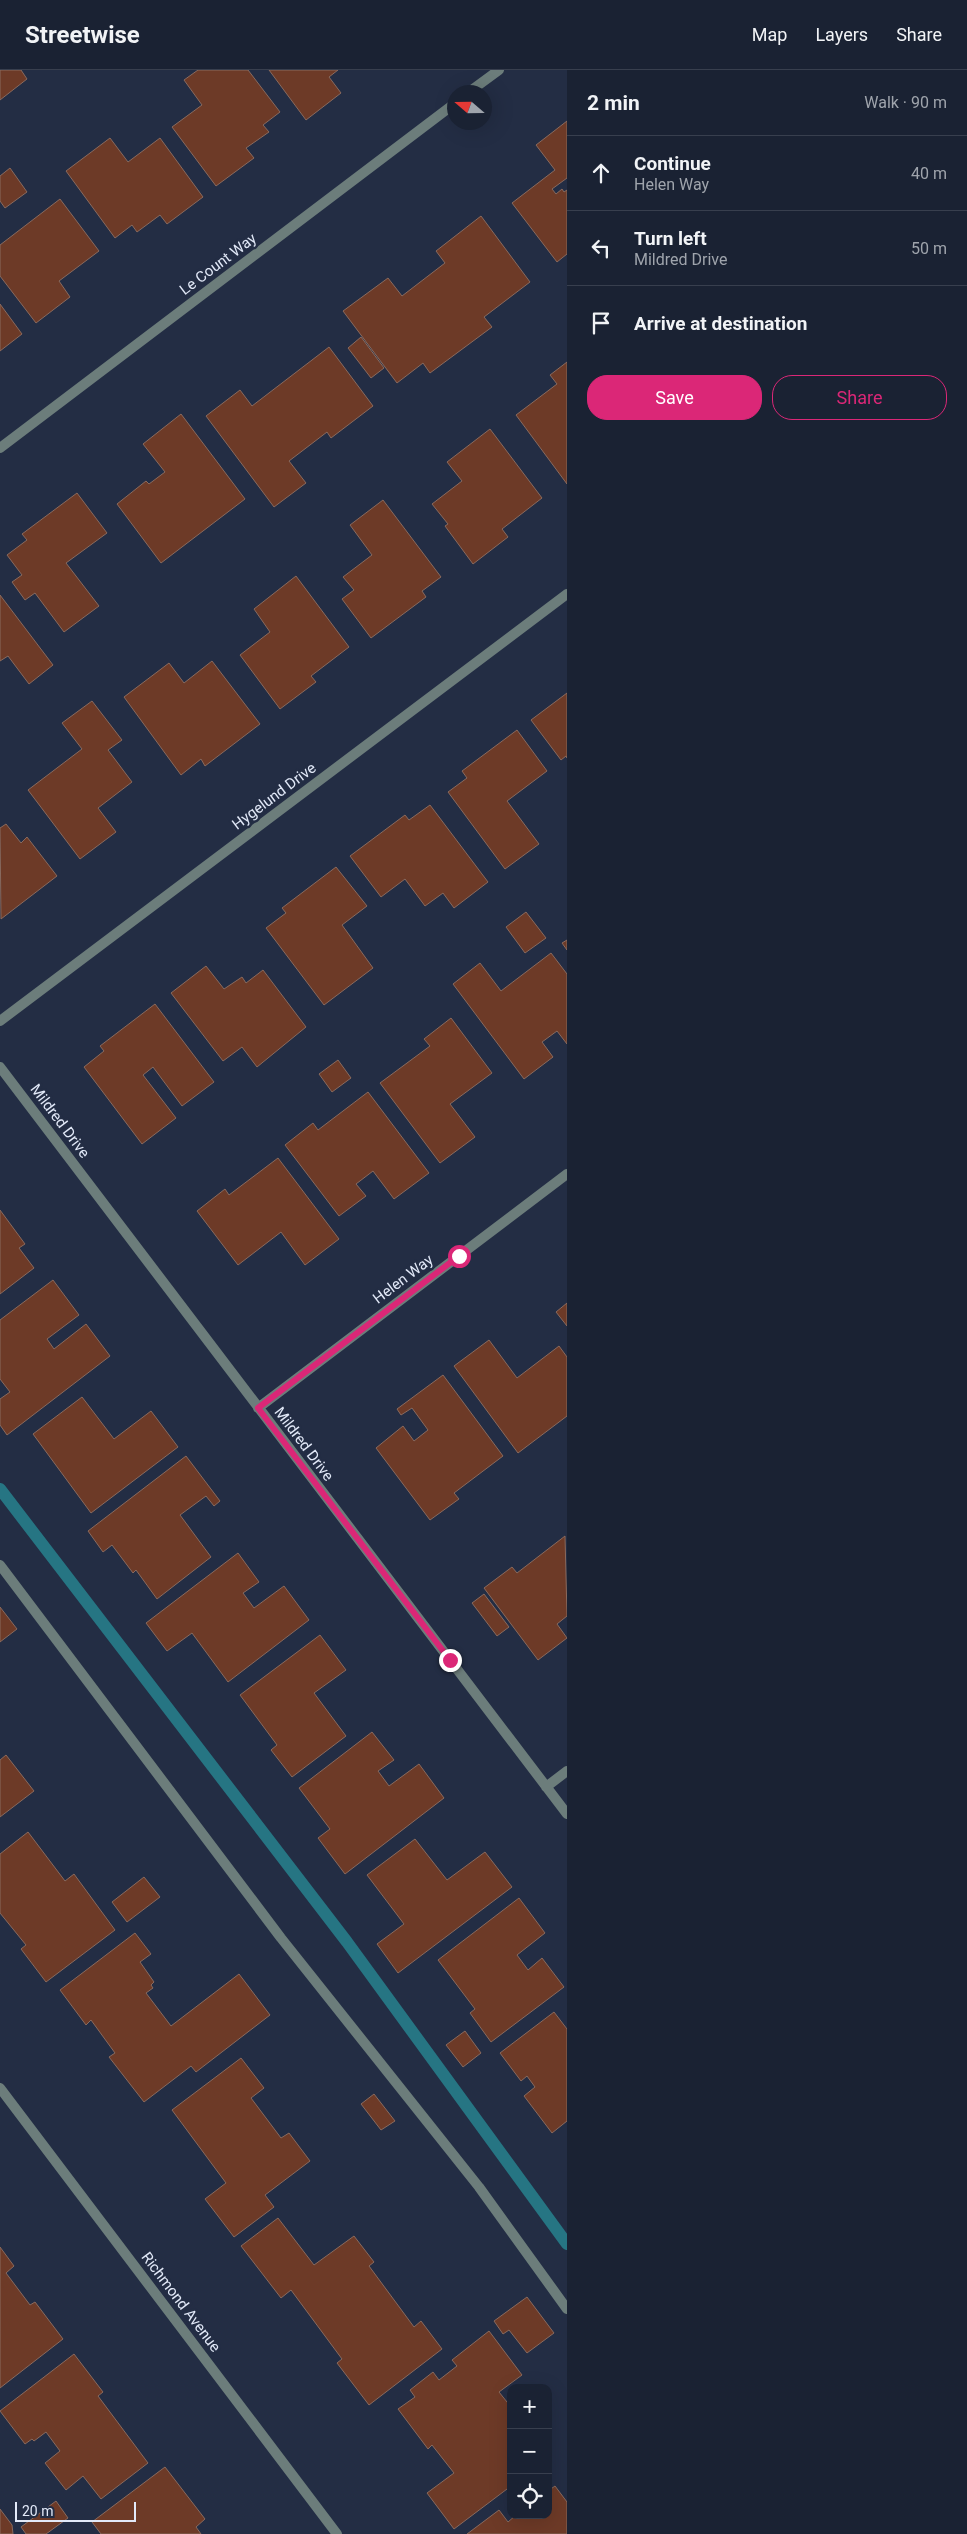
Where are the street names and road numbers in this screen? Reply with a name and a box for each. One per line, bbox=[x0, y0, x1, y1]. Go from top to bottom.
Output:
street label: Le Count Way bbox=[176, 229, 260, 299]
street label: Hygelund Drive bbox=[229, 759, 319, 833]
street label: Mildred Drive bbox=[26, 1081, 94, 1161]
street label: Helen Way bbox=[369, 1251, 437, 1307]
street label: Mildred Drive bbox=[270, 1404, 338, 1484]
street label: Richmond Avenue bbox=[138, 2249, 224, 2355]

